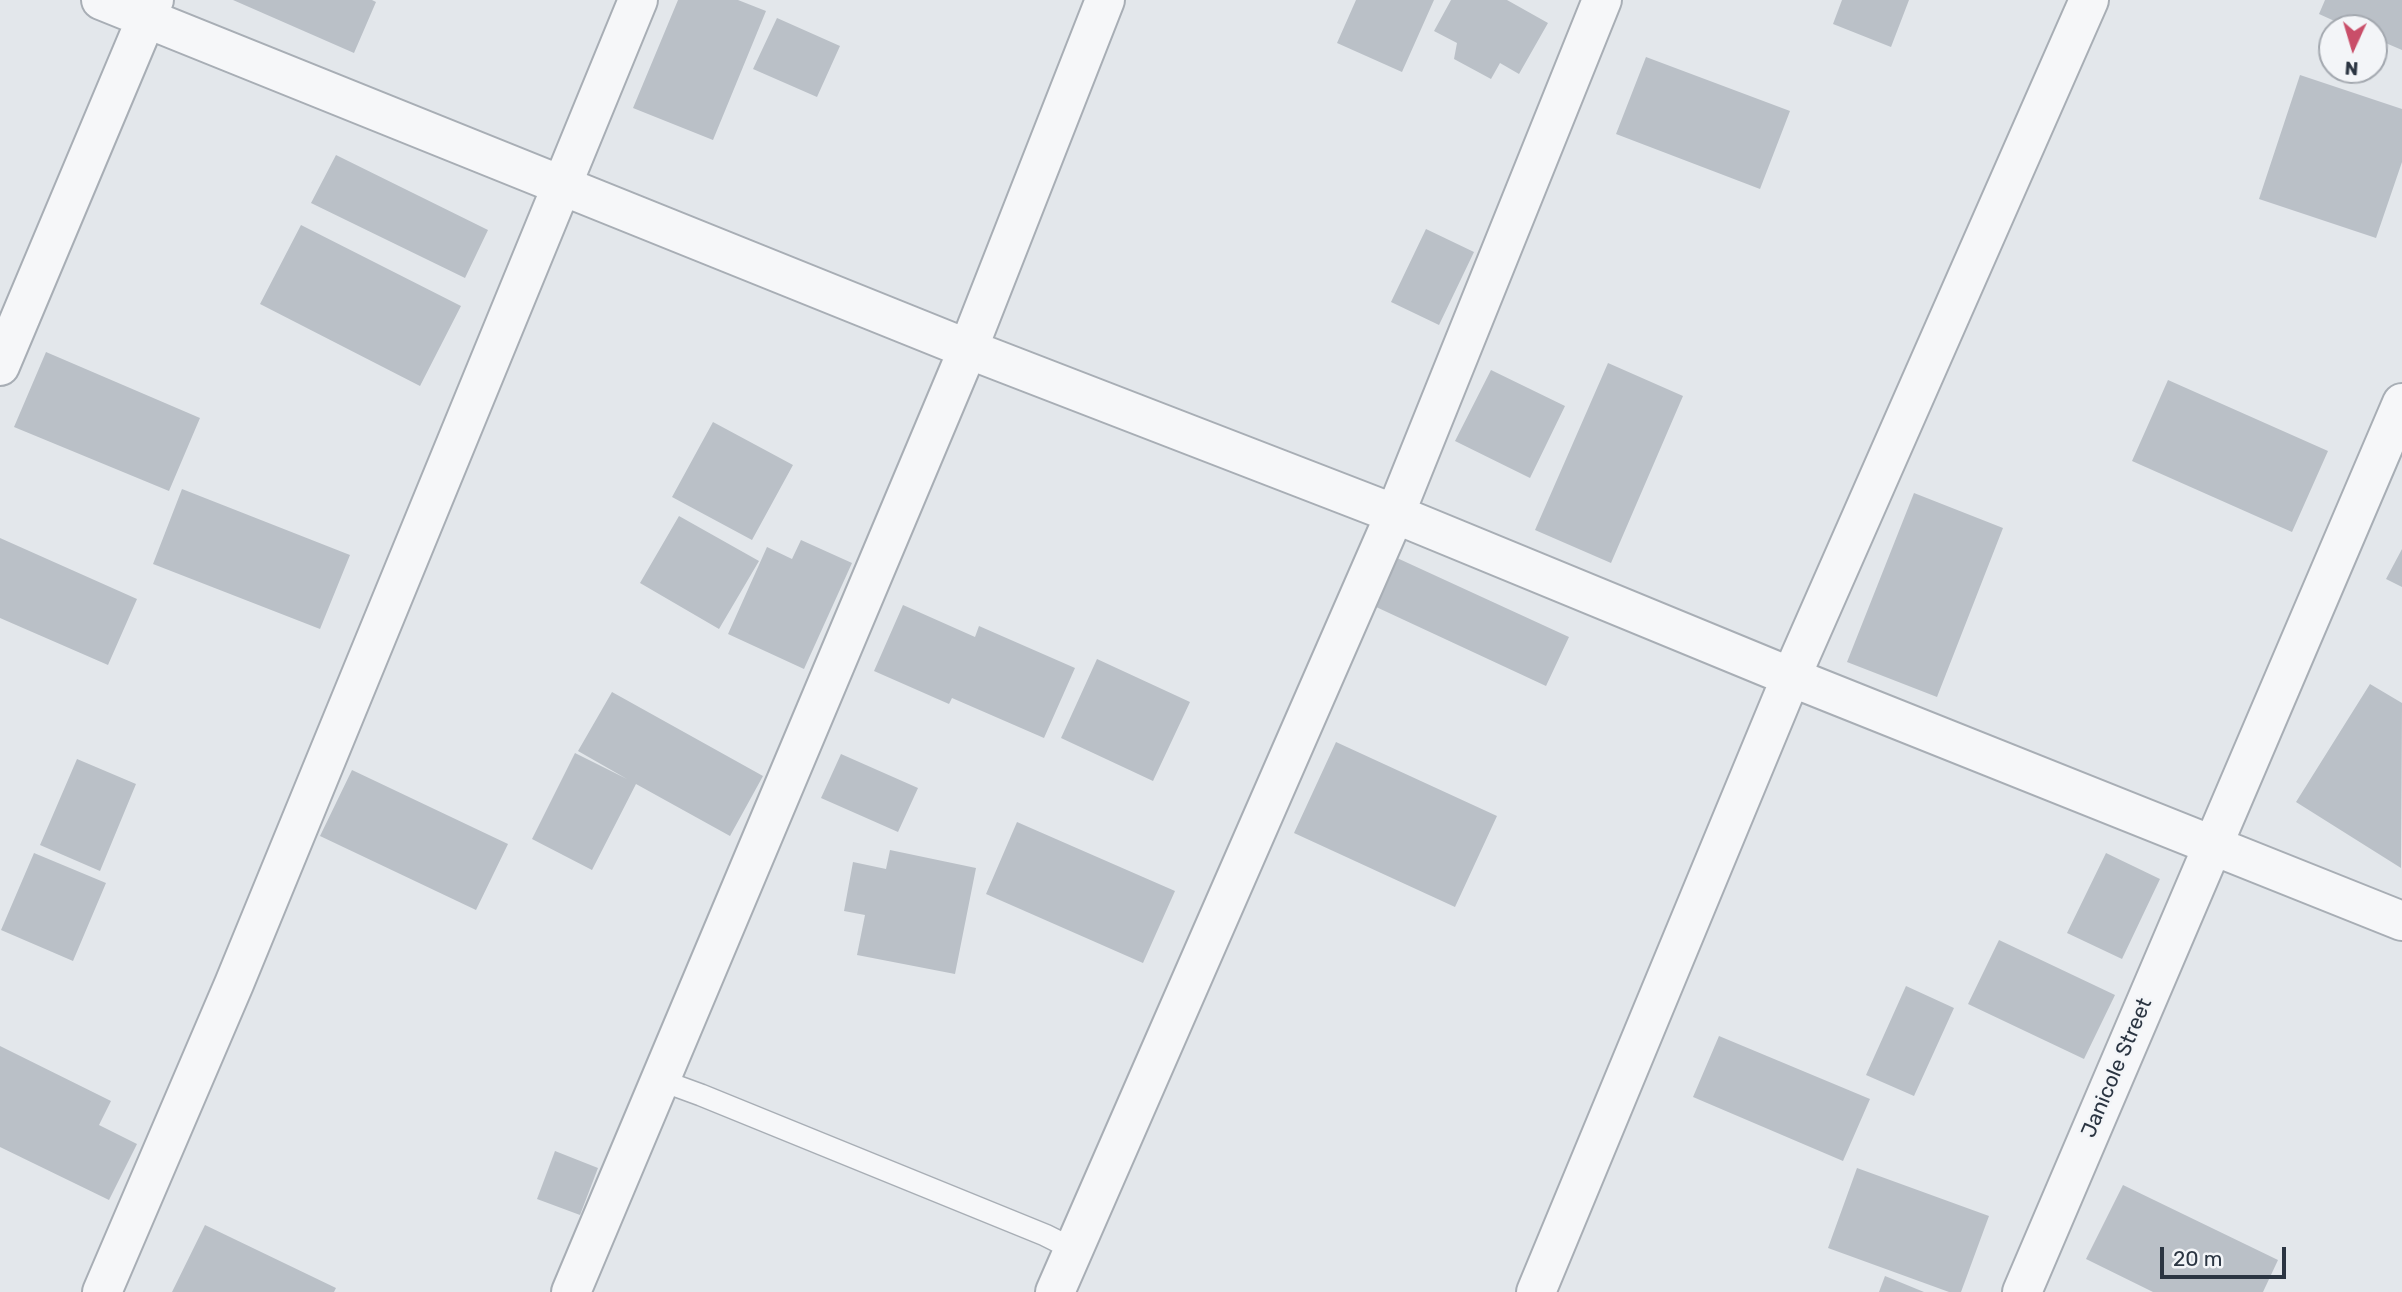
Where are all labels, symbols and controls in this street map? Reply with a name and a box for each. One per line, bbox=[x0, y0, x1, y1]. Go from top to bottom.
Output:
north arrow bbox=[2318, 14, 2388, 84]
text: N bbox=[2344, 57, 2359, 80]
street label: Janicole Street bbox=[2076, 995, 2158, 1141]
scale bar bbox=[2164, 1232, 2290, 1276]
text: 20 m bbox=[2173, 1246, 2222, 1271]

